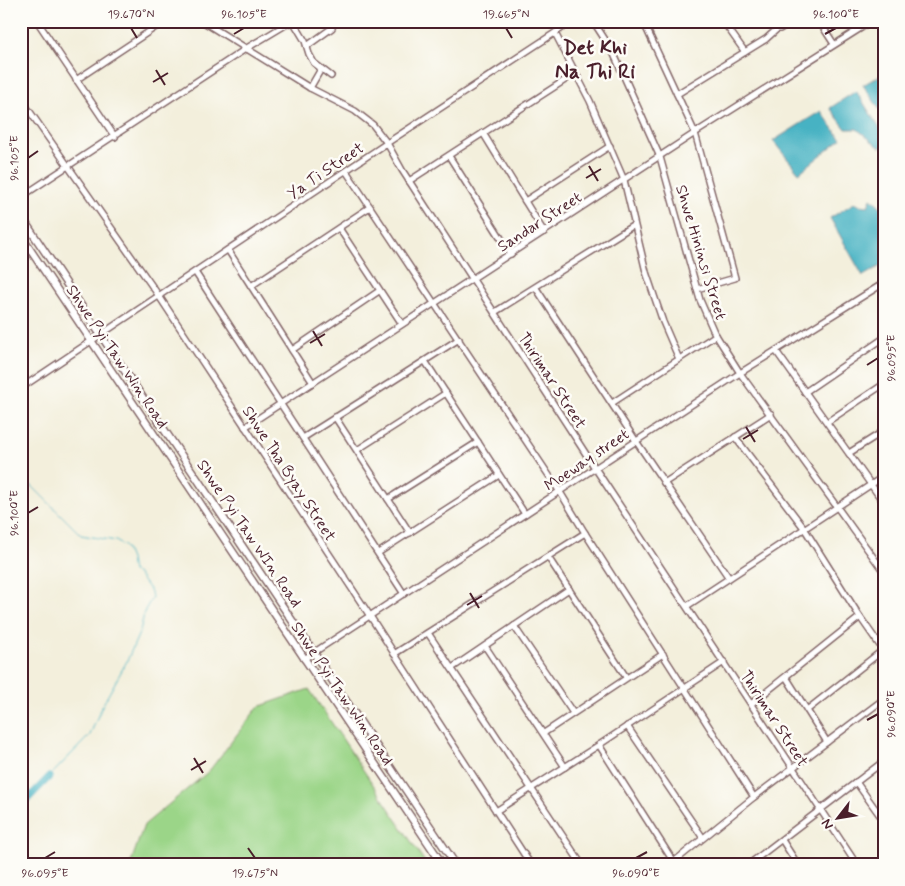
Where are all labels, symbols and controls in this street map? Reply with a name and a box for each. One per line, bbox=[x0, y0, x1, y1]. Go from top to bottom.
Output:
text: 19.670°N bbox=[108, 7, 154, 23]
text: 96.105°E bbox=[221, 7, 267, 23]
text: 19.665°N bbox=[483, 7, 529, 23]
text: 96.100°E bbox=[813, 7, 859, 23]
district label: Det Khi Na Thi Ri bbox=[555, 34, 635, 86]
text: 96.105°E bbox=[7, 135, 23, 181]
street label: Ya Ti Street bbox=[283, 138, 369, 205]
street label: Shwe Hininsi Street bbox=[670, 182, 731, 322]
street label: Sandar Street bbox=[494, 187, 586, 257]
street label: Shwe Pyi Taw Win Road bbox=[61, 281, 173, 433]
street label: Thirimar Street bbox=[513, 329, 591, 433]
text: 96.095°E bbox=[884, 335, 900, 381]
street label: Shwe Tha Byay Street bbox=[237, 402, 341, 546]
street label: Moeway street bbox=[540, 424, 633, 496]
street label: Shwe Pyi Taw WIn Road bbox=[191, 456, 306, 612]
text: 96.100°E bbox=[7, 490, 23, 536]
street label: Shwe Pyi Taw Win Road bbox=[286, 618, 398, 770]
street label: Thirimar Street bbox=[735, 667, 813, 771]
text: 96.090°E bbox=[884, 690, 900, 738]
north arrow bbox=[812, 794, 862, 844]
text: N bbox=[818, 816, 838, 833]
text: 96.095°E bbox=[22, 866, 68, 882]
text: 19.675°N bbox=[232, 866, 278, 882]
text: 96.090°E bbox=[612, 866, 660, 882]

